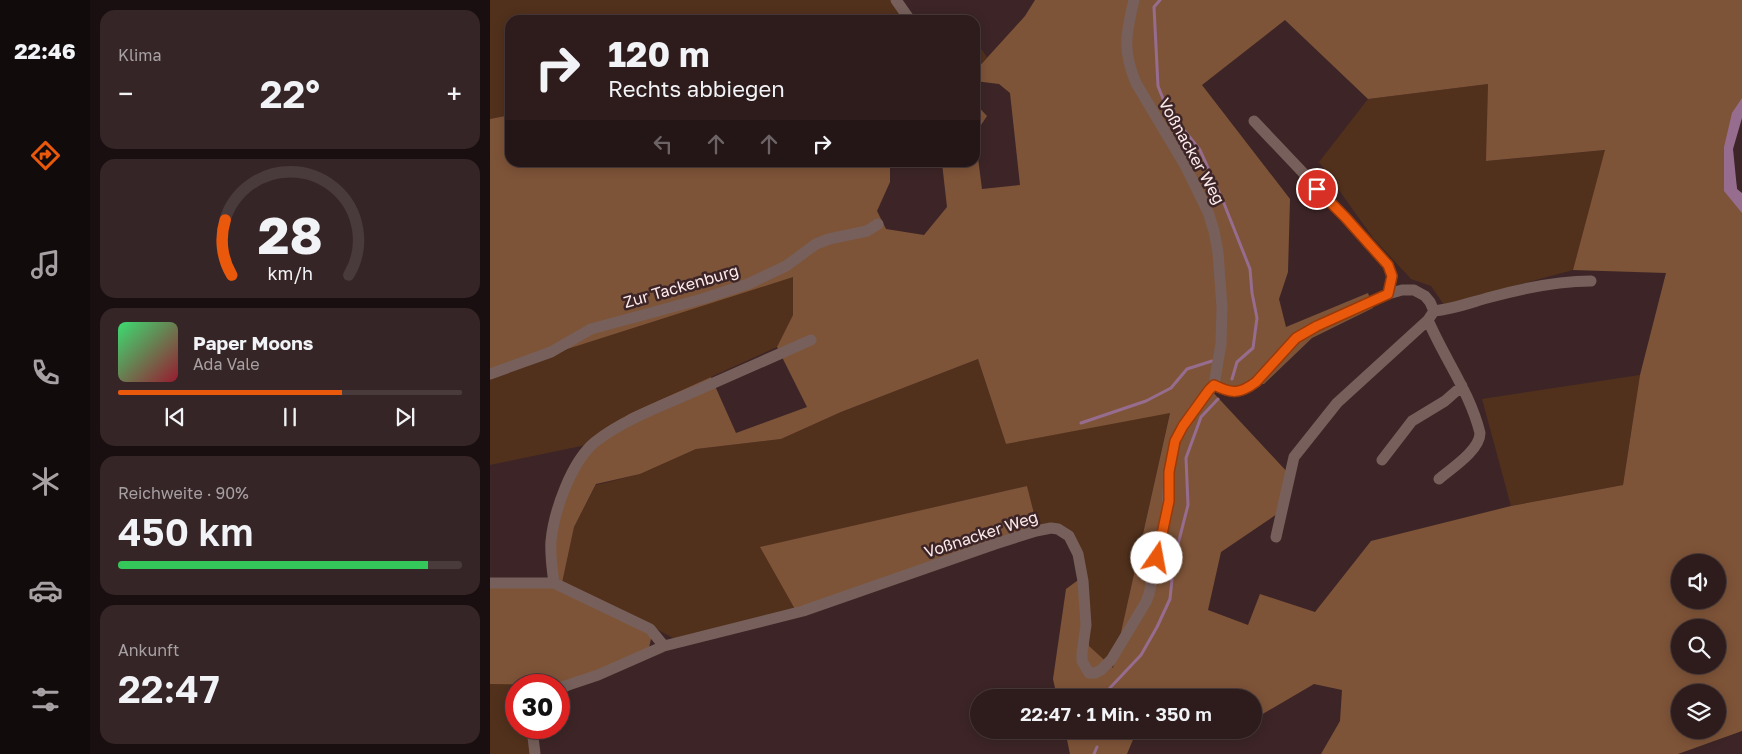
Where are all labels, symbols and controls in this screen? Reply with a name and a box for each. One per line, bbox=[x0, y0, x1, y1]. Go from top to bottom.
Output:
text: 120 m bbox=[608, 33, 710, 75]
icon: right bbox=[525, 35, 590, 100]
text: 22:46 bbox=[14, 37, 76, 64]
text: Klima bbox=[118, 45, 162, 65]
text: 22° bbox=[260, 71, 320, 116]
text: Rechts abbiegen bbox=[608, 75, 785, 102]
text: − bbox=[118, 77, 133, 110]
text: + bbox=[447, 77, 462, 110]
street label: Voßnacker Weg bbox=[1155, 94, 1229, 208]
icon: left bbox=[649, 130, 677, 158]
icon: ahead bbox=[702, 130, 730, 158]
icon: ahead bbox=[755, 130, 783, 158]
icon: right bbox=[808, 130, 836, 158]
icon: directions bbox=[28, 138, 63, 173]
pin bbox=[1296, 168, 1338, 210]
icon: arrive bbox=[1303, 175, 1331, 203]
text: 28 bbox=[257, 203, 323, 265]
icon: music bbox=[28, 247, 63, 282]
street label: Zur Tackenburg bbox=[621, 260, 741, 312]
text: km/h bbox=[267, 262, 313, 284]
text: Paper Moons bbox=[193, 331, 313, 354]
text: Ada Vale bbox=[193, 354, 259, 374]
icon: phone bbox=[28, 355, 63, 390]
icon: previous bbox=[161, 403, 189, 431]
icon: pause bbox=[276, 403, 304, 431]
icon: next bbox=[391, 403, 419, 431]
icon: climate bbox=[28, 464, 63, 499]
text: Reichweite · 90% bbox=[118, 483, 249, 503]
street label: Voßnacker Weg bbox=[922, 506, 1040, 562]
text: 450 km bbox=[118, 509, 254, 554]
position arrow bbox=[1130, 531, 1182, 583]
map controls bbox=[1671, 554, 1726, 739]
button: sound bbox=[1671, 554, 1726, 609]
icon: car bbox=[28, 573, 63, 608]
button: search bbox=[1671, 619, 1726, 674]
text: Ankunft bbox=[118, 640, 180, 660]
text: 22:47 bbox=[118, 666, 220, 711]
speed limit sign: 30 bbox=[505, 674, 570, 739]
icon: filters bbox=[28, 682, 63, 717]
button: layers bbox=[1671, 684, 1726, 739]
text: 22:47 · 1 Min. · 350 m bbox=[1020, 702, 1212, 725]

